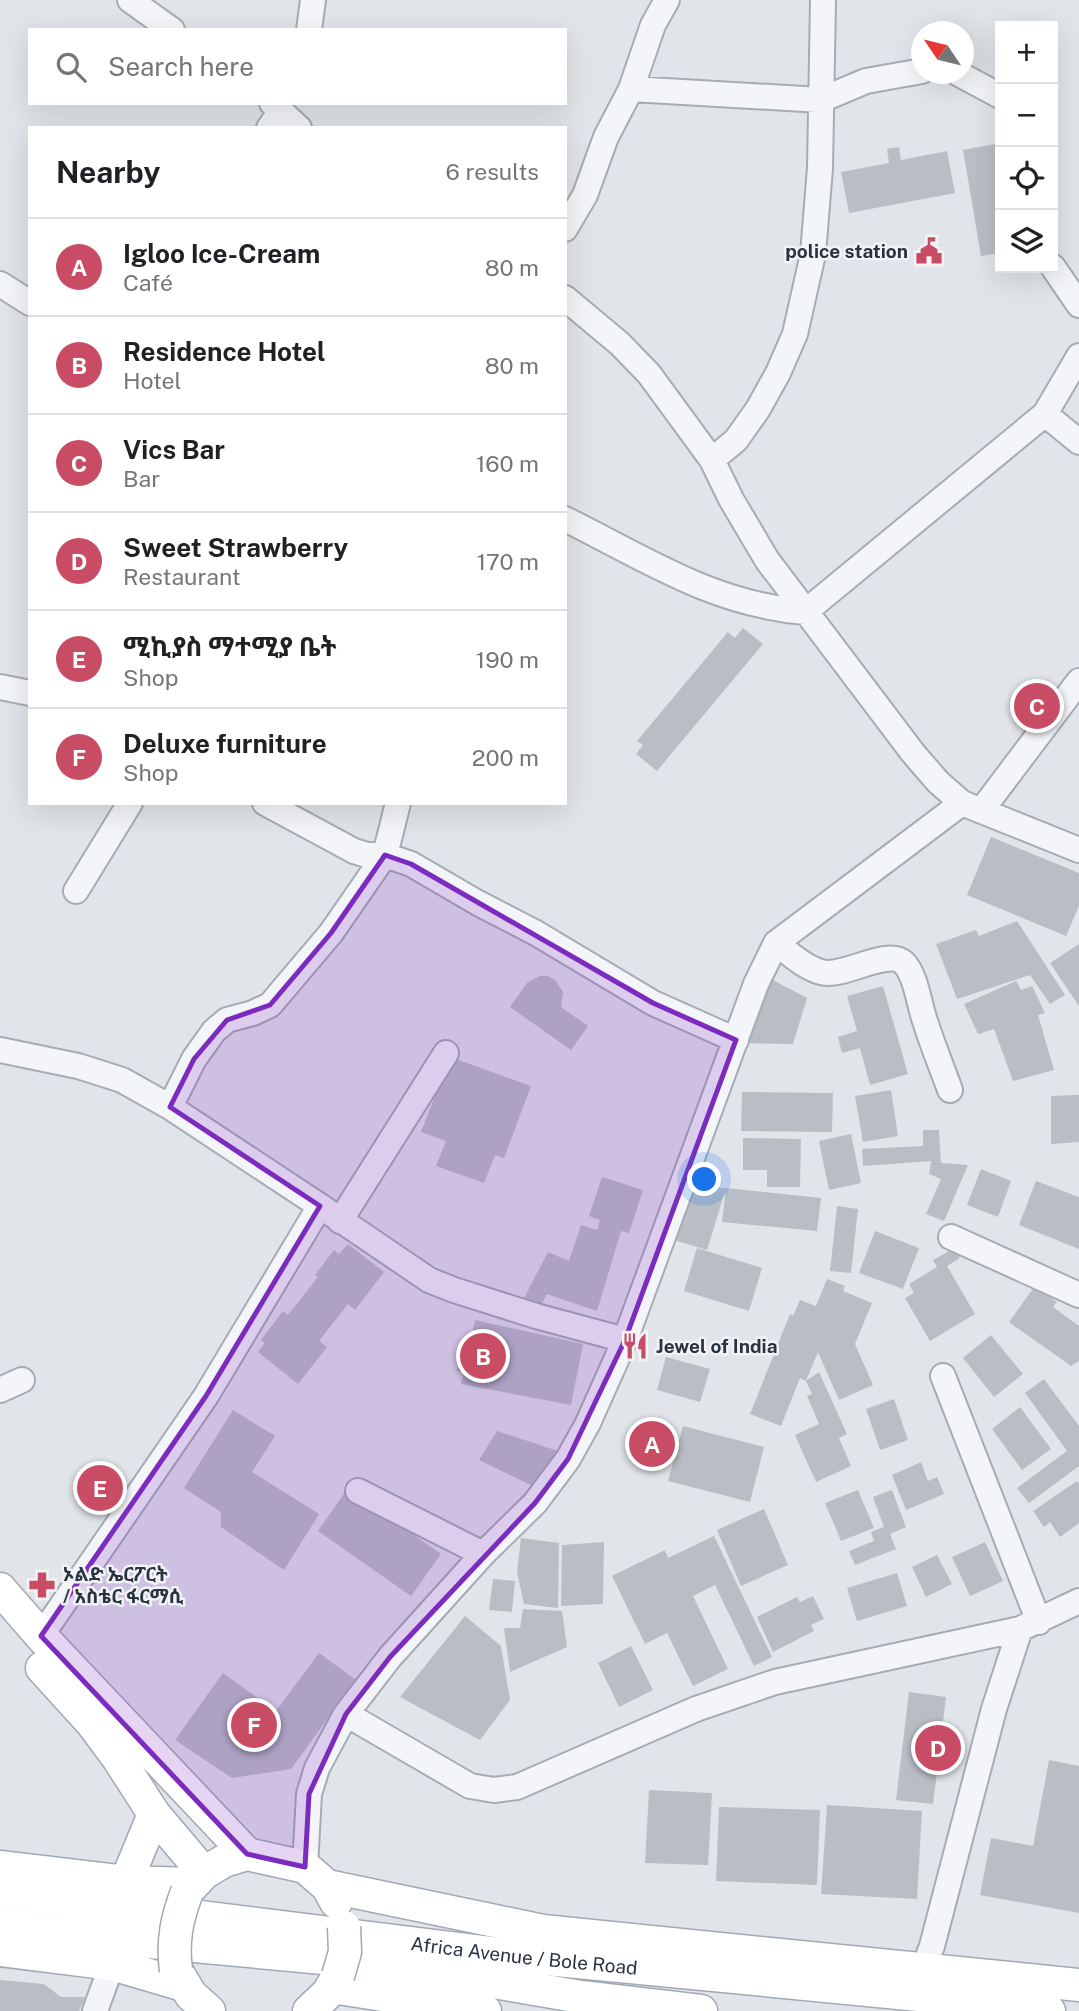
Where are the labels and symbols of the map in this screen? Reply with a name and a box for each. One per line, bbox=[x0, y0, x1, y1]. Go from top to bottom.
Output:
north arrow bbox=[911, 21, 974, 84]
public building icon: police station bbox=[914, 236, 944, 266]
place label: police station bbox=[785, 240, 908, 262]
pin: C bbox=[1014, 680, 1060, 732]
your location bbox=[687, 1162, 721, 1196]
pin: B bbox=[460, 1330, 506, 1382]
restaurant icon: Jewel of India bbox=[620, 1331, 650, 1361]
place label: Jewel of India bbox=[656, 1335, 777, 1357]
pin: A bbox=[629, 1418, 675, 1470]
pin: E bbox=[77, 1462, 123, 1514]
place label: ኦልድ ኤርፖርት / አስቴር ፋርማሲ bbox=[63, 1563, 184, 1607]
pharmacy icon: ኦልድ ኤርፖርት / አስቴር ፋርማሲ bbox=[27, 1570, 57, 1600]
pin: F bbox=[231, 1699, 277, 1751]
pin: D bbox=[915, 1722, 961, 1774]
street label: Africa Avenue / Bole Road bbox=[410, 1932, 638, 1979]

